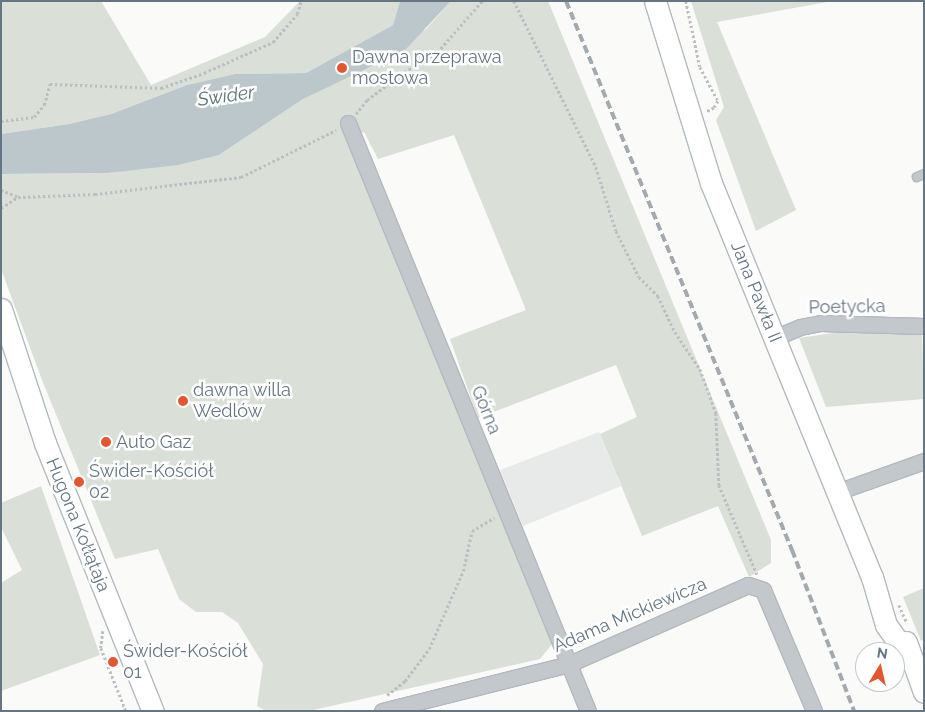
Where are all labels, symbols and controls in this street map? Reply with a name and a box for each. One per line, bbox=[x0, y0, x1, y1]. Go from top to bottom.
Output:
place label: Dawna przeprawa mostowa bbox=[352, 47, 502, 90]
marker: Dawna przeprawa mostowa bbox=[336, 62, 348, 74]
water label: Świder bbox=[196, 81, 256, 111]
street label: Jana Pawła II bbox=[726, 238, 786, 346]
street label: Poetycka bbox=[808, 296, 886, 318]
place label: dawna willa Wedlów bbox=[193, 380, 291, 422]
street label: Górna bbox=[467, 383, 505, 437]
marker: dawna willa Wedlów bbox=[177, 395, 189, 407]
place label: Auto Gaz bbox=[116, 431, 191, 453]
marker: Auto Gaz bbox=[100, 436, 112, 448]
street label: Hugona Kołłątaja bbox=[41, 455, 115, 595]
place label: Świder-Kościół 02 bbox=[89, 461, 213, 504]
marker: Świder-Kościół 02 bbox=[73, 476, 85, 488]
street label: Adama Mickiewicza bbox=[550, 573, 710, 657]
place label: Świder-Kościół 01 bbox=[123, 641, 247, 684]
north arrow bbox=[855, 642, 905, 692]
text: N bbox=[876, 644, 889, 662]
marker: Świder-Kościół 01 bbox=[107, 656, 119, 668]

